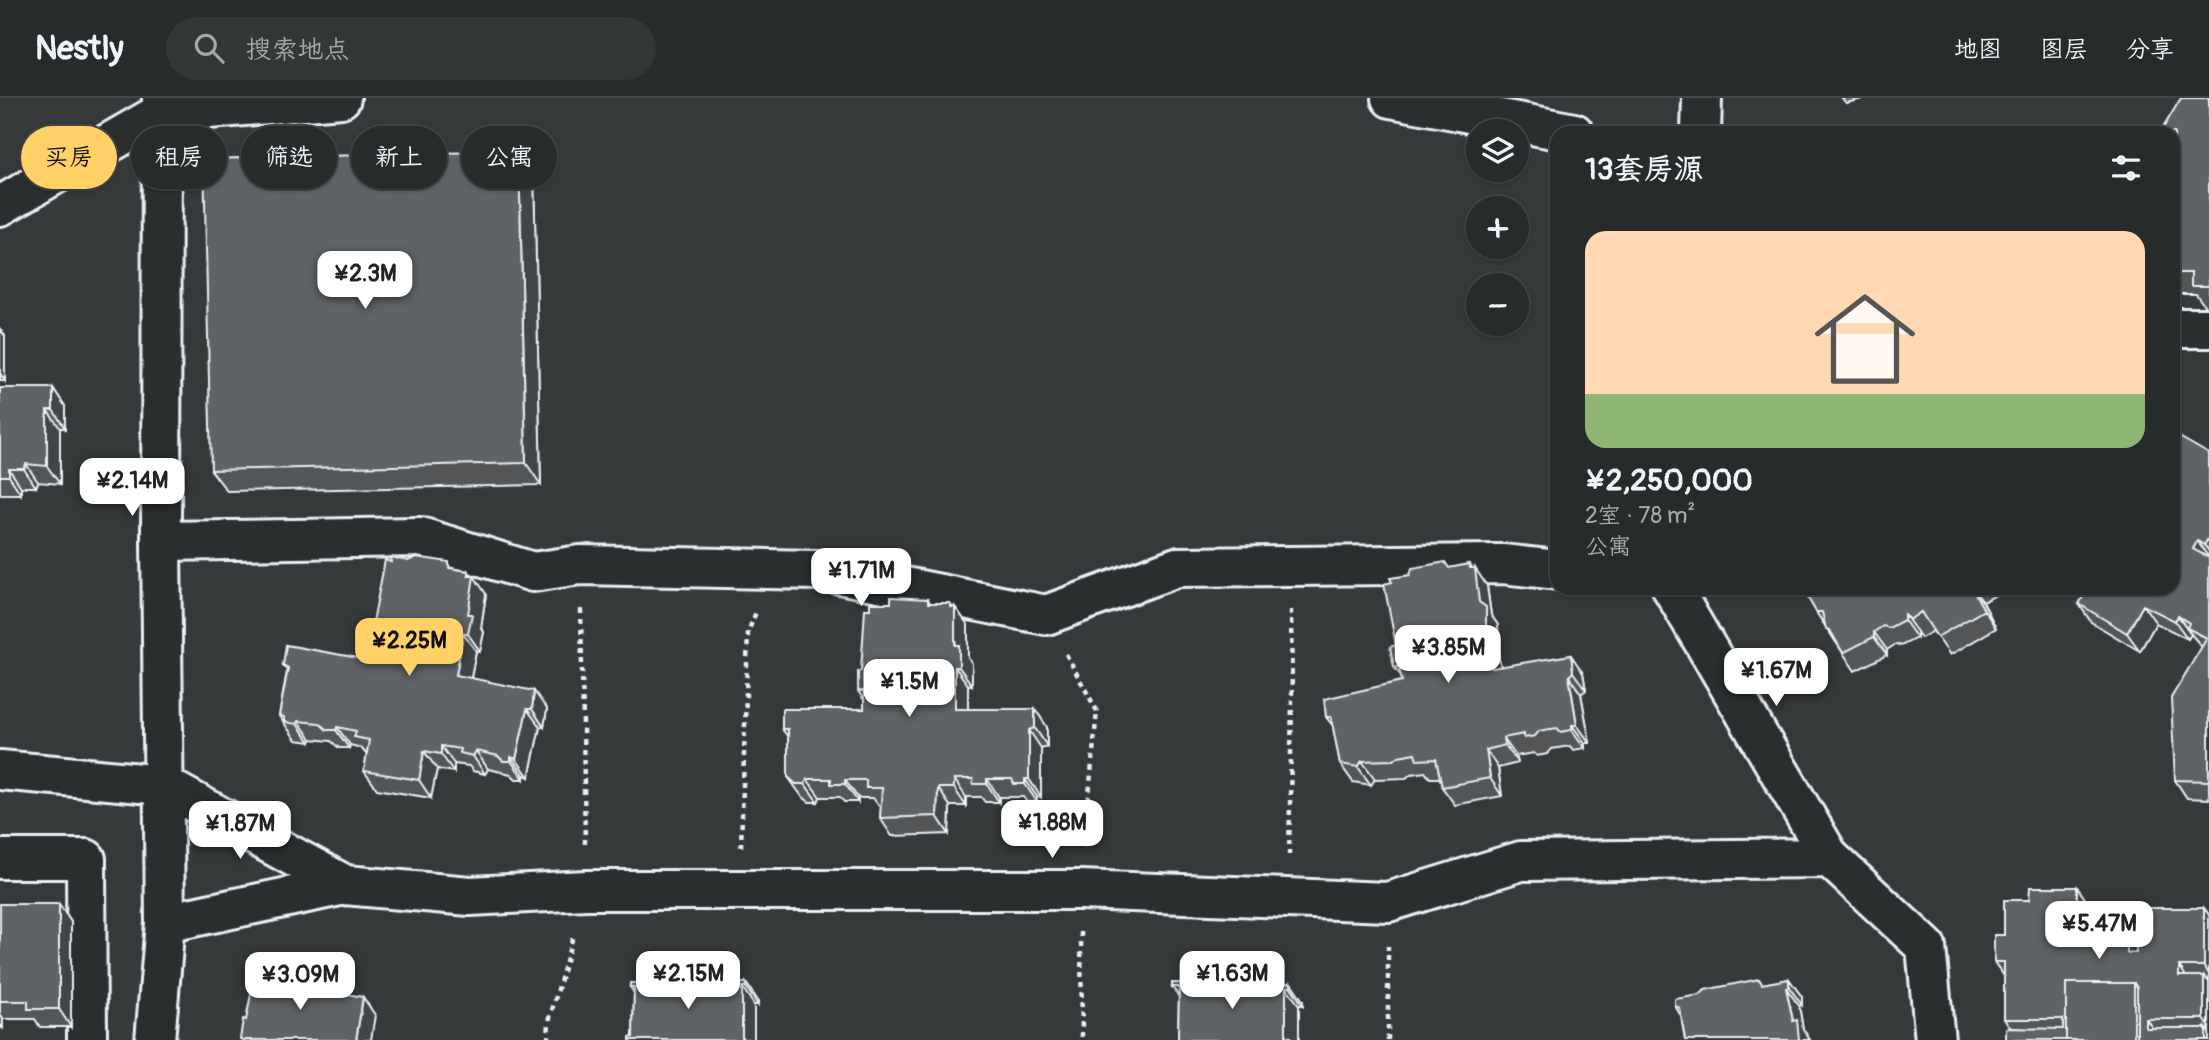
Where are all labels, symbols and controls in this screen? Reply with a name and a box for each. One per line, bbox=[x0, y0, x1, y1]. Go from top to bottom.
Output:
search box bbox=[166, 17, 656, 80]
text: Nestly bbox=[35, 28, 124, 69]
icon: search bbox=[190, 29, 228, 67]
text: 搜索地点 bbox=[246, 34, 350, 66]
text: 地图 bbox=[1954, 35, 2002, 64]
text: 图层 bbox=[2040, 35, 2088, 64]
text: 分享 bbox=[2126, 35, 2174, 64]
map controls bbox=[1466, 119, 1529, 336]
button: layers bbox=[1466, 119, 1529, 182]
chip: 买房 bbox=[21, 126, 117, 189]
chip: 租房 bbox=[131, 126, 227, 189]
chip: 筛选 bbox=[241, 126, 337, 189]
chip: 新上 bbox=[351, 126, 447, 189]
chip: 公寓 bbox=[461, 126, 557, 189]
icon: filters bbox=[2107, 149, 2145, 187]
text: 13套房源 bbox=[1585, 151, 1703, 188]
button: + bbox=[1466, 196, 1529, 259]
pin: ¥2.3M bbox=[316, 252, 414, 311]
text: ¥2.3M bbox=[333, 259, 397, 288]
button: − bbox=[1466, 273, 1529, 336]
icon: home bbox=[1802, 276, 1928, 402]
pin: ¥2.14M bbox=[75, 458, 189, 518]
text: ¥2,250,000 bbox=[1585, 462, 1753, 499]
text: ¥2.14M bbox=[96, 466, 168, 495]
text: 2室 · 78 m² bbox=[1585, 501, 1695, 530]
text: 公寓 bbox=[1585, 532, 1631, 561]
pin: ¥1.71M bbox=[804, 548, 918, 608]
text: ¥1.71M bbox=[827, 556, 895, 585]
pin: ¥2.25M bbox=[352, 618, 466, 678]
text: ¥2.25M bbox=[371, 626, 447, 655]
pin: ¥3.85M bbox=[1391, 626, 1505, 685]
text: ¥3.85M bbox=[1411, 633, 1485, 662]
pin: ¥1.67M bbox=[1719, 648, 1833, 708]
text: ¥1.67M bbox=[1740, 656, 1812, 685]
pin: ¥1.5M bbox=[860, 660, 958, 719]
text: ¥1.5M bbox=[879, 667, 939, 696]
pin: ¥1.88M bbox=[995, 800, 1109, 860]
pin: ¥1.87M bbox=[183, 802, 297, 861]
text: ¥1.88M bbox=[1017, 808, 1087, 837]
text: ¥1.87M bbox=[205, 809, 275, 838]
pin: ¥5.47M bbox=[2042, 902, 2156, 961]
text: ¥5.47M bbox=[2061, 909, 2137, 938]
pin: ¥2.15M bbox=[631, 951, 745, 1011]
pin: ¥1.63M bbox=[1175, 951, 1289, 1011]
pin: ¥3.09M bbox=[243, 953, 357, 1012]
text: ¥2.15M bbox=[652, 959, 724, 988]
text: ¥1.63M bbox=[1196, 959, 1268, 988]
text: ¥3.09M bbox=[261, 960, 339, 989]

